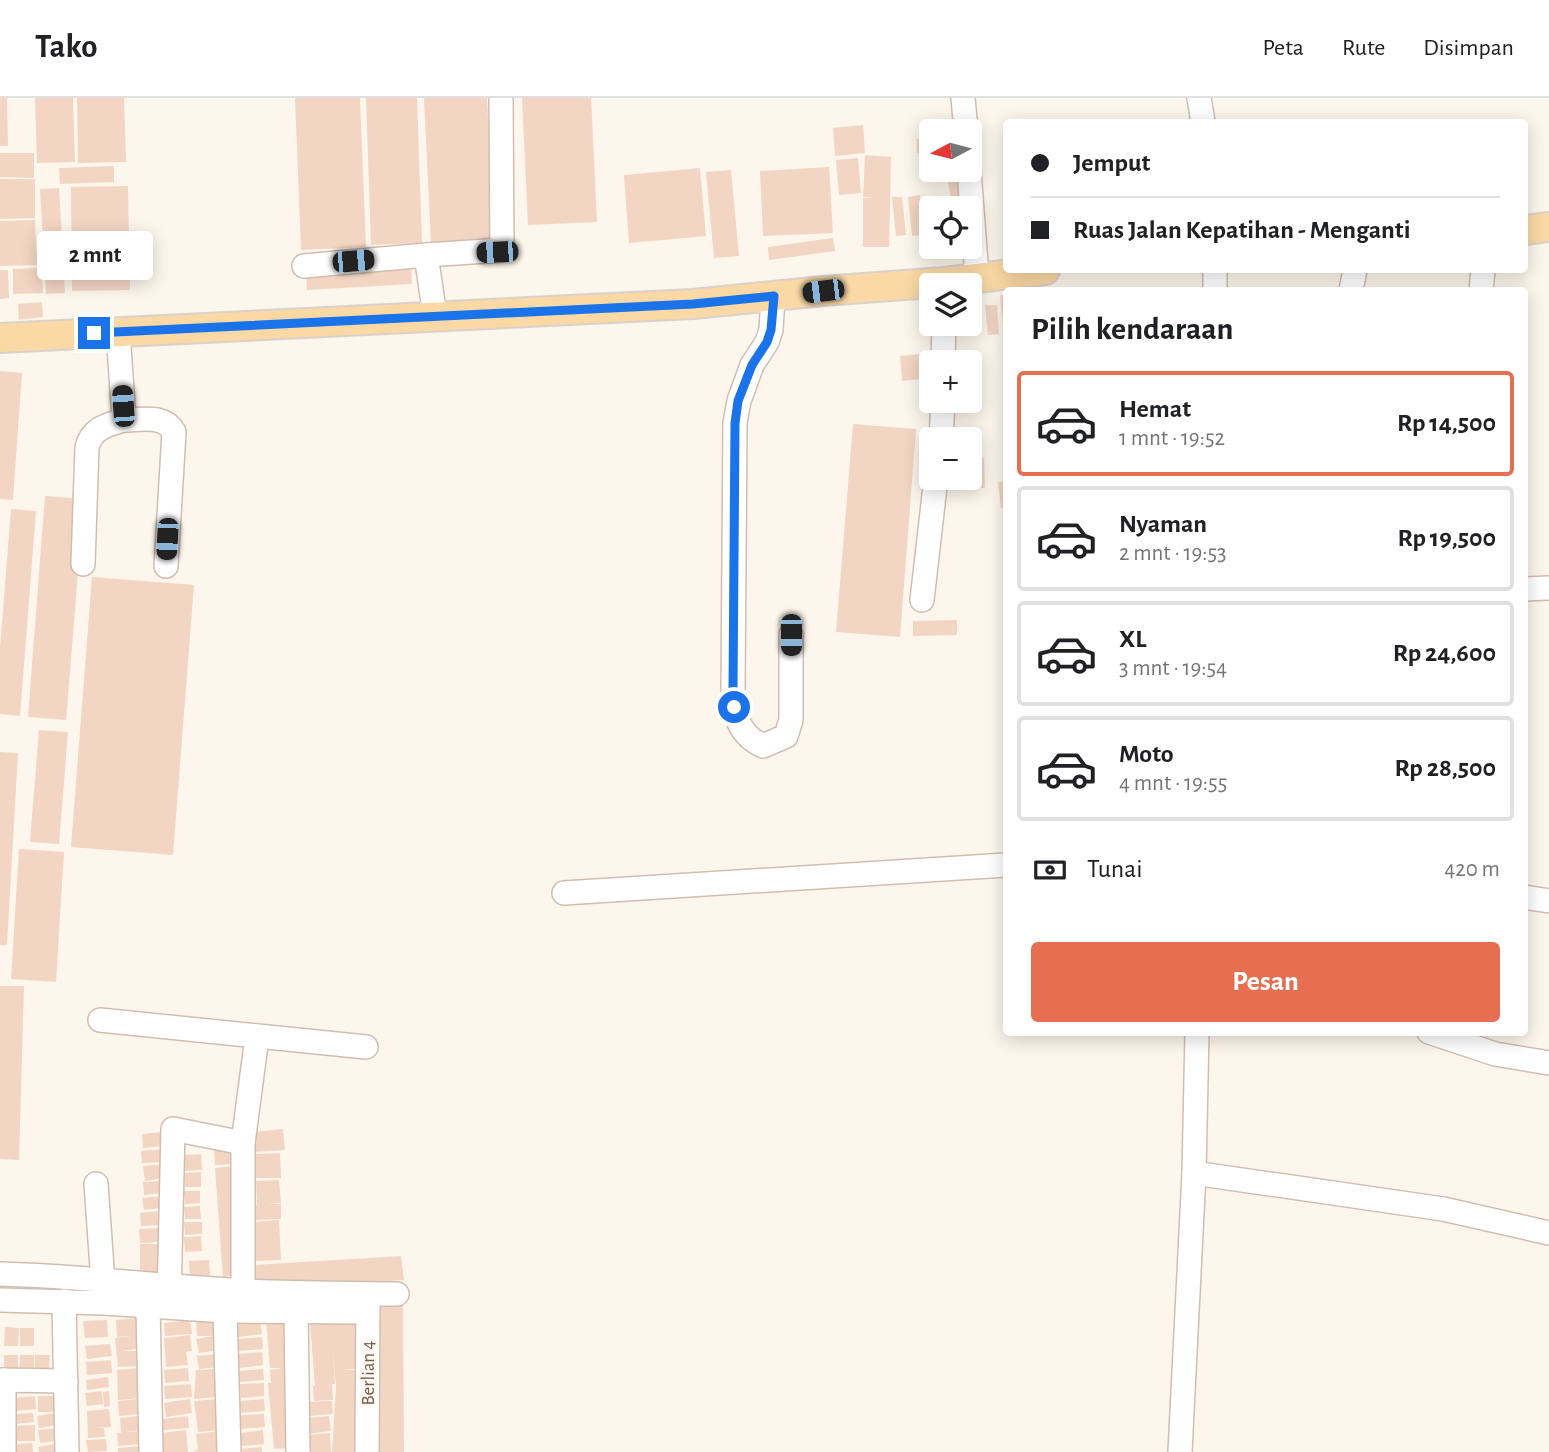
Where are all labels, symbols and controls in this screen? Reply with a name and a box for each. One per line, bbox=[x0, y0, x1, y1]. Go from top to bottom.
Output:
text: Tako bbox=[35, 31, 98, 64]
text: Peta bbox=[1263, 36, 1304, 60]
text: Rute bbox=[1342, 36, 1385, 60]
text: Disimpan bbox=[1423, 36, 1514, 60]
north arrow bbox=[919, 119, 982, 182]
map controls bbox=[919, 119, 982, 490]
text: Jemput bbox=[1073, 150, 1150, 176]
button: locate bbox=[919, 196, 982, 259]
text: Ruas Jalan Kepatihan - Menganti bbox=[1073, 217, 1410, 243]
callout: 2 mnt bbox=[36, 232, 152, 280]
car bbox=[476, 241, 519, 263]
text: 2 mnt bbox=[69, 244, 121, 267]
car bbox=[332, 249, 375, 273]
button: layers bbox=[919, 273, 982, 336]
car bbox=[801, 278, 846, 304]
text: Pilih kendaraan bbox=[1031, 313, 1233, 345]
route end bbox=[78, 317, 110, 349]
button: + bbox=[919, 350, 982, 413]
car bbox=[112, 384, 135, 428]
icon: car bbox=[1035, 392, 1098, 455]
text: Hemat bbox=[1119, 396, 1191, 422]
text: Rp 14,500 bbox=[1397, 410, 1496, 436]
button: − bbox=[919, 427, 982, 490]
text: 1 mnt · 19:52 bbox=[1119, 427, 1225, 450]
icon: car bbox=[1035, 507, 1098, 570]
text: Nyaman bbox=[1119, 511, 1207, 537]
car bbox=[156, 517, 179, 561]
text: Rp 19,500 bbox=[1398, 525, 1496, 551]
text: 2 mnt · 19:53 bbox=[1119, 542, 1227, 565]
car bbox=[781, 614, 802, 656]
icon: car bbox=[1035, 622, 1098, 685]
text: XL bbox=[1119, 626, 1146, 652]
text: Rp 24,600 bbox=[1393, 640, 1496, 666]
text: 3 mnt · 19:54 bbox=[1119, 657, 1227, 680]
route start bbox=[718, 691, 750, 723]
icon: car bbox=[1035, 737, 1098, 800]
text: Moto bbox=[1119, 741, 1174, 767]
text: Rp 28,500 bbox=[1394, 755, 1496, 781]
text: 4 mnt · 19:55 bbox=[1119, 772, 1227, 795]
icon: cash bbox=[1031, 851, 1069, 889]
text: Tunai bbox=[1087, 856, 1143, 882]
text: 420 m bbox=[1444, 858, 1500, 881]
button: Pesan bbox=[1031, 942, 1500, 1022]
street label: Berlian 4 bbox=[359, 1341, 378, 1405]

